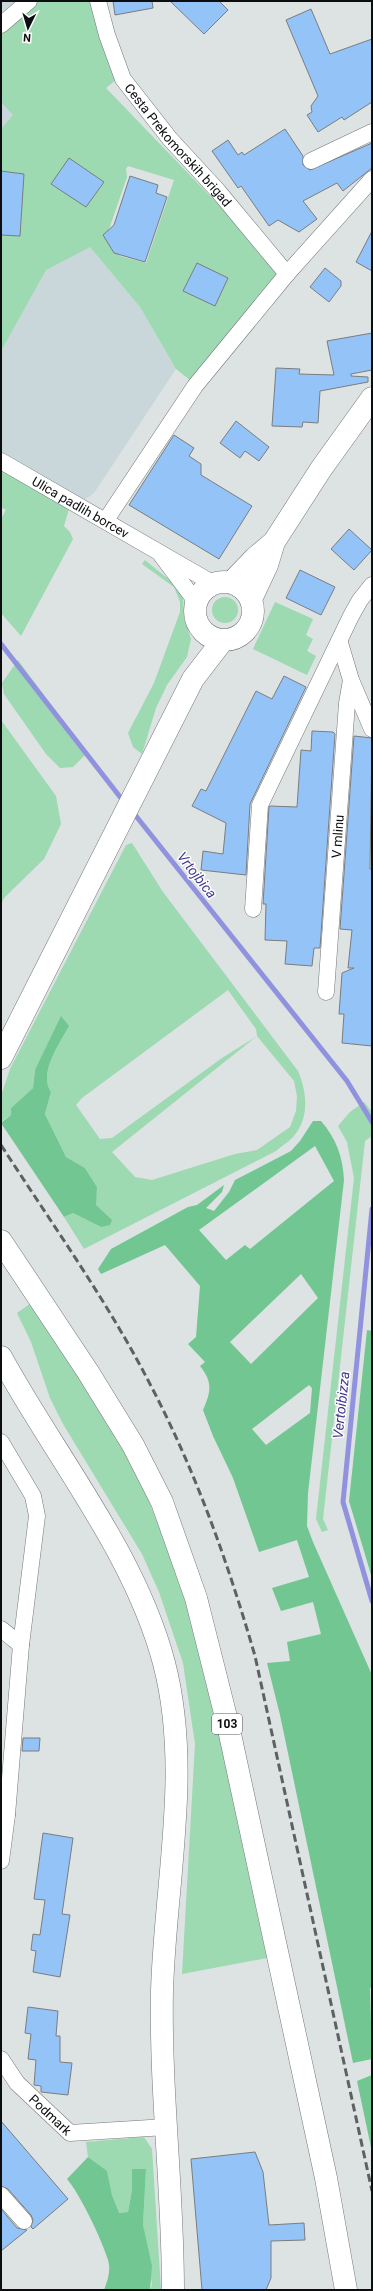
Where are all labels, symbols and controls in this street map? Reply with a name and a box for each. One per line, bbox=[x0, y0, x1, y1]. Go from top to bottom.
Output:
north arrow bbox=[8, 8, 48, 48]
text: N bbox=[23, 31, 32, 44]
street label: Cesta Prekomorskih brigad bbox=[121, 81, 235, 210]
street label: Ulica padlih borcev bbox=[29, 474, 132, 542]
street label: V mlinu bbox=[329, 814, 347, 859]
water label: Vrtojbica bbox=[174, 849, 220, 901]
water label: Vertoibizza bbox=[330, 1371, 352, 1439]
road number: 103 bbox=[212, 1714, 242, 1734]
street label: Podmark bbox=[26, 2092, 75, 2139]

